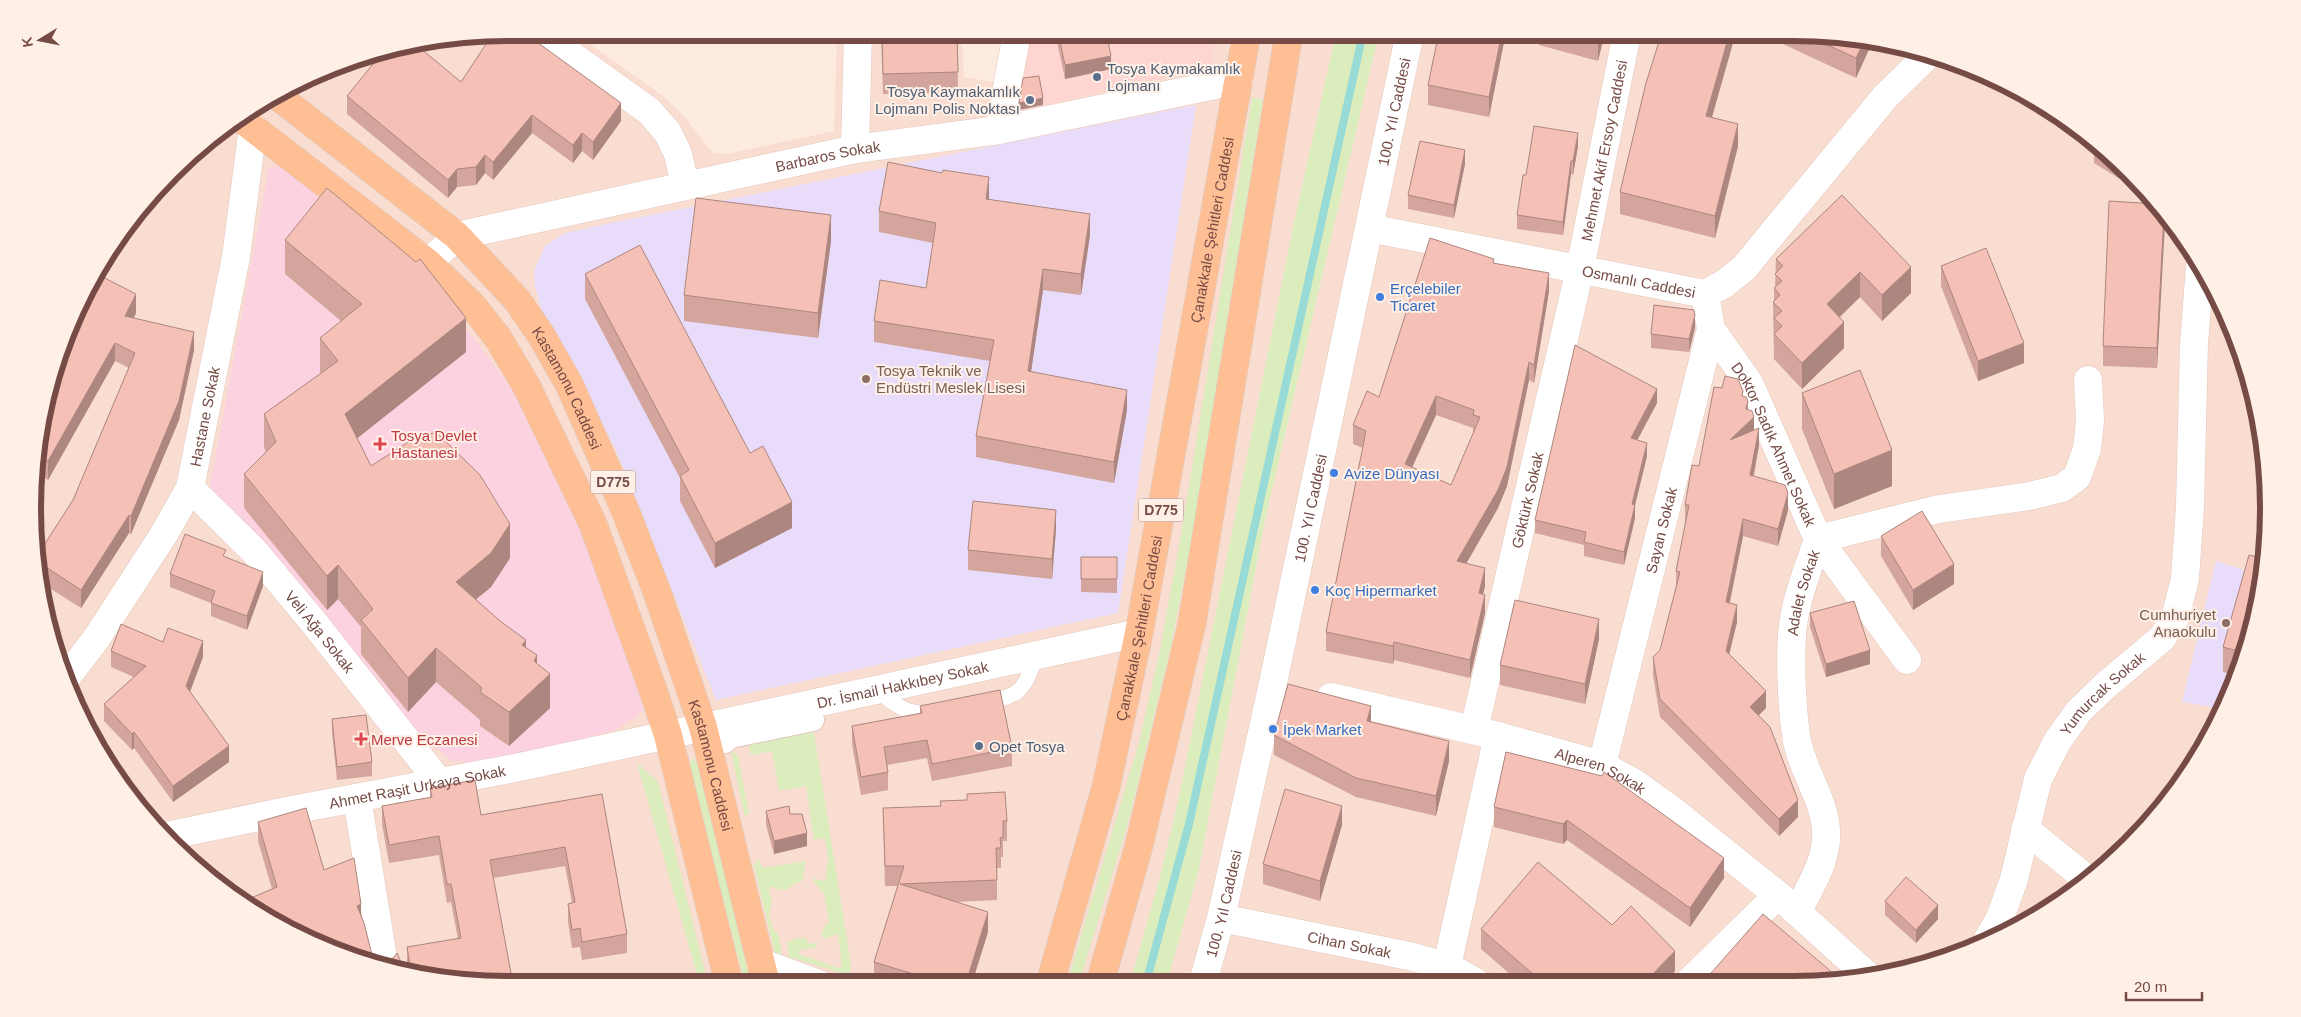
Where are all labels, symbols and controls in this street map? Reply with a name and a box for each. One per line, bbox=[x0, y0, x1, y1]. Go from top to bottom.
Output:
north arrow bbox=[15, 15, 65, 65]
text: K bbox=[18, 36, 36, 49]
street label: 100. Yıl Caddesi bbox=[1374, 56, 1413, 167]
street label: Mehmet Akif Ersoy Caddesi bbox=[1577, 58, 1630, 242]
place label: Tosya Kaymakamlık Lojmanı bbox=[1107, 60, 1241, 94]
marker: Tosya Kaymakamlık Lojmanı bbox=[1091, 71, 1103, 83]
place label: Tosya Kaymakamlık Lojmanı Polis Noktası bbox=[875, 83, 1020, 117]
marker: Tosya Kaymakamlık Lojmanı Polis Noktası bbox=[1024, 94, 1036, 106]
street label: Çanakkale Şehitleri Caddesi bbox=[1187, 136, 1237, 324]
street label: Barbaros Sokak bbox=[774, 137, 882, 175]
street label: Osmanlı Caddesi bbox=[1581, 262, 1697, 300]
place label: Erçelebiler Ticaret bbox=[1390, 280, 1461, 314]
marker: Erçelebiler Ticaret bbox=[1374, 291, 1386, 303]
street label: Kastamonu Caddesi bbox=[529, 323, 605, 452]
street label: Doktor Sadık Ahmet Sokak bbox=[1728, 359, 1820, 529]
place label: Tosya Teknik ve Endüstri Meslek Lisesi bbox=[876, 362, 1025, 396]
street label: Hastane Sokak bbox=[186, 364, 223, 468]
marker: Tosya Teknik ve Endüstri Meslek Lisesi bbox=[860, 373, 872, 385]
place label: Tosya Devlet Hastanesi bbox=[391, 427, 478, 461]
marker: Tosya Devlet Hastanesi bbox=[373, 437, 387, 451]
street label: Göktürk Sokak bbox=[1508, 450, 1546, 550]
street label: 100. Yıl Caddesi bbox=[1290, 453, 1330, 564]
place label: Avize Dünyası bbox=[1344, 465, 1440, 482]
marker: Avize Dünyası bbox=[1328, 467, 1340, 479]
road number: D775 bbox=[590, 471, 636, 494]
street label: Sayan Sokak bbox=[1642, 485, 1680, 575]
road number: D775 bbox=[1138, 498, 1184, 522]
street label: Çanakkale Şehitleri Caddesi bbox=[1112, 534, 1165, 722]
street label: Adalet Sokak bbox=[1783, 547, 1822, 637]
place label: Koç Hipermarket bbox=[1325, 582, 1438, 599]
marker: Koç Hipermarket bbox=[1309, 584, 1321, 596]
street label: Veli Ağa Sokak bbox=[282, 587, 359, 676]
place label: Cumhuriyet Anaokulu bbox=[2139, 606, 2217, 640]
marker: Cumhuriyet Anaokulu bbox=[2220, 617, 2232, 629]
street label: Yumurcak Sokak bbox=[2056, 648, 2148, 738]
street label: Dr. İsmail Hakkıbey Sokak bbox=[815, 657, 990, 711]
street label: Kastamonu Caddesi bbox=[686, 697, 737, 833]
place label: İpek Market bbox=[1283, 721, 1362, 738]
marker: İpek Market bbox=[1267, 723, 1279, 735]
place label: Merve Eczanesi bbox=[371, 731, 478, 748]
marker: Merve Eczanesi bbox=[355, 733, 367, 745]
place label: Opet Tosya bbox=[989, 738, 1065, 755]
marker: Opet Tosya bbox=[973, 740, 985, 752]
street label: Alperen Sokak bbox=[1553, 744, 1650, 797]
street label: Ahmet Raşit Urkaya Sokak bbox=[327, 761, 507, 811]
street label: 100. Yıl Caddesi bbox=[1202, 848, 1244, 959]
street label: Cihan Sokak bbox=[1306, 927, 1393, 961]
scale bar bbox=[2126, 970, 2202, 1002]
text: 20 m bbox=[2134, 978, 2167, 995]

